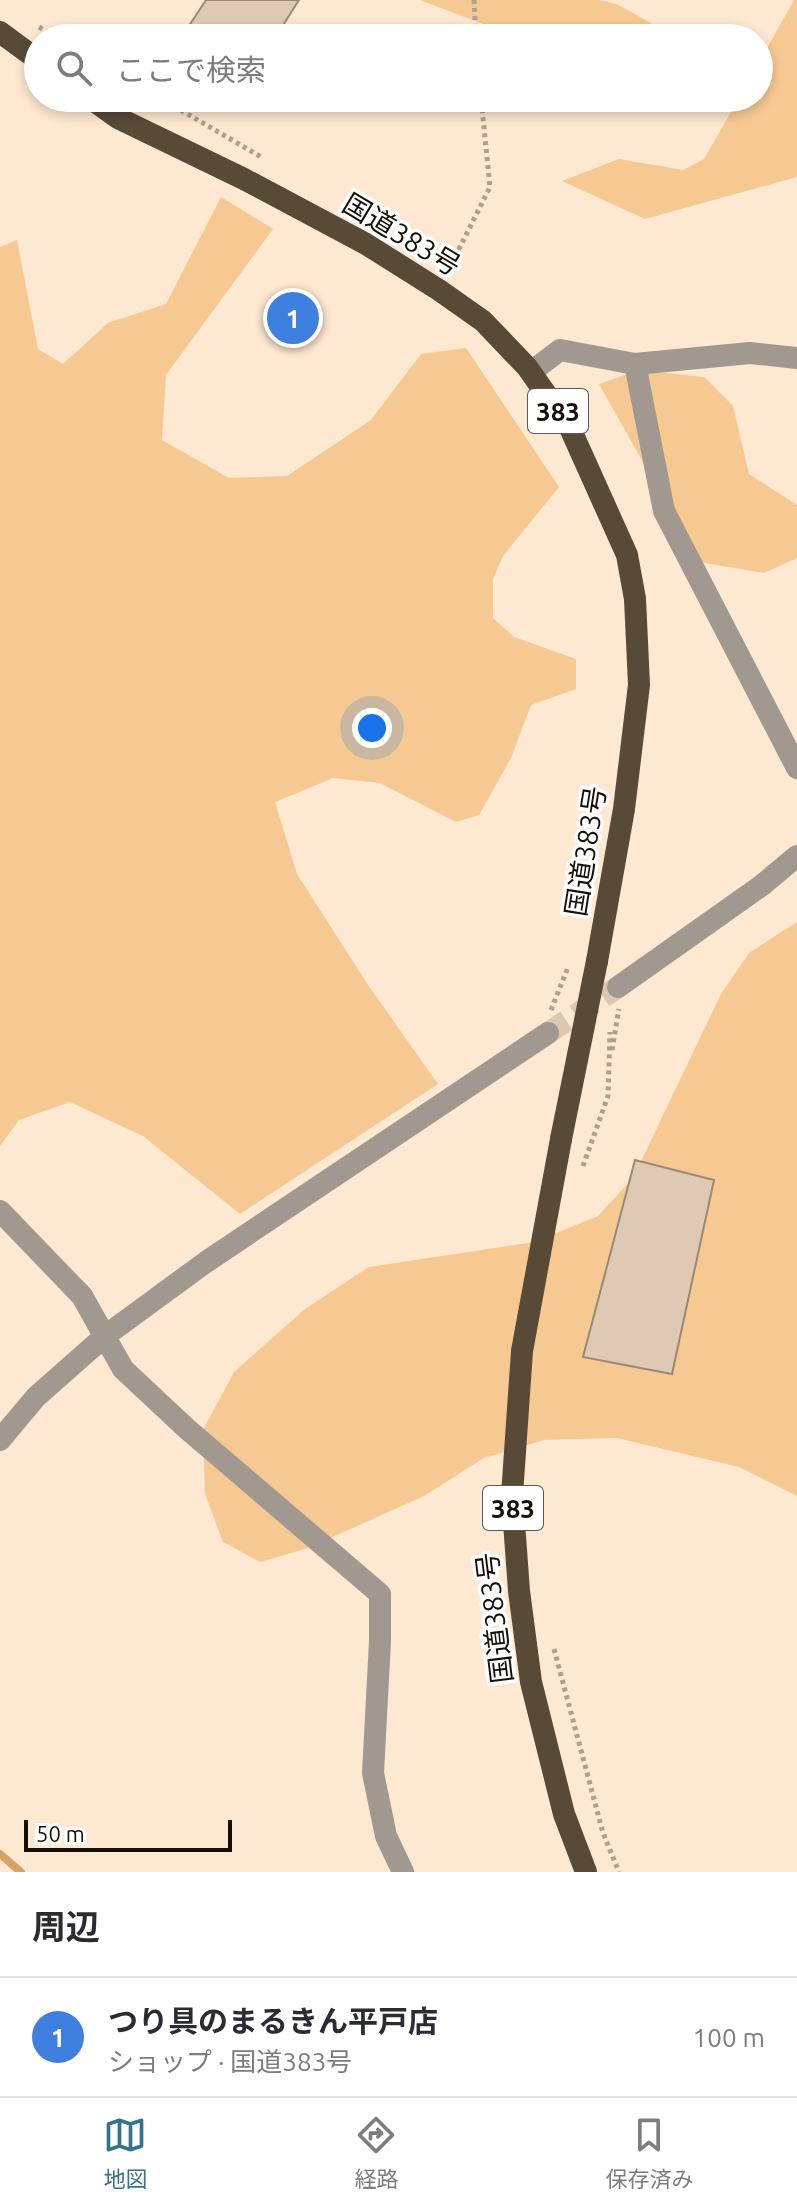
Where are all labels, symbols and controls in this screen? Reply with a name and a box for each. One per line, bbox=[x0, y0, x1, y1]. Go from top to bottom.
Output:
search box bbox=[24, 24, 773, 112]
icon: search bbox=[52, 46, 96, 90]
text: ここで検索 bbox=[116, 53, 266, 87]
street label: 国道383号 bbox=[338, 187, 466, 281]
pin: 1 bbox=[267, 288, 319, 348]
road number: 383 bbox=[528, 389, 588, 433]
your location bbox=[352, 708, 392, 748]
street label: 国道383号 bbox=[559, 784, 611, 918]
road number: 383 bbox=[483, 1486, 543, 1530]
street label: 国道383号 bbox=[471, 1551, 517, 1685]
scale bar bbox=[24, 1816, 232, 1852]
text: 50 m bbox=[36, 1821, 85, 1846]
text: 周辺 bbox=[32, 1907, 100, 1945]
text: つり具のまるきん平戸店 bbox=[108, 2004, 438, 2038]
text: 1 bbox=[51, 2023, 65, 2052]
text: 100 m bbox=[693, 2023, 765, 2052]
text: ショップ · 国道383号 bbox=[108, 2047, 352, 2076]
tab: 地図 bbox=[103, 2113, 148, 2193]
tab: 経路 bbox=[354, 2113, 399, 2193]
tab: 保存済み bbox=[605, 2113, 694, 2193]

